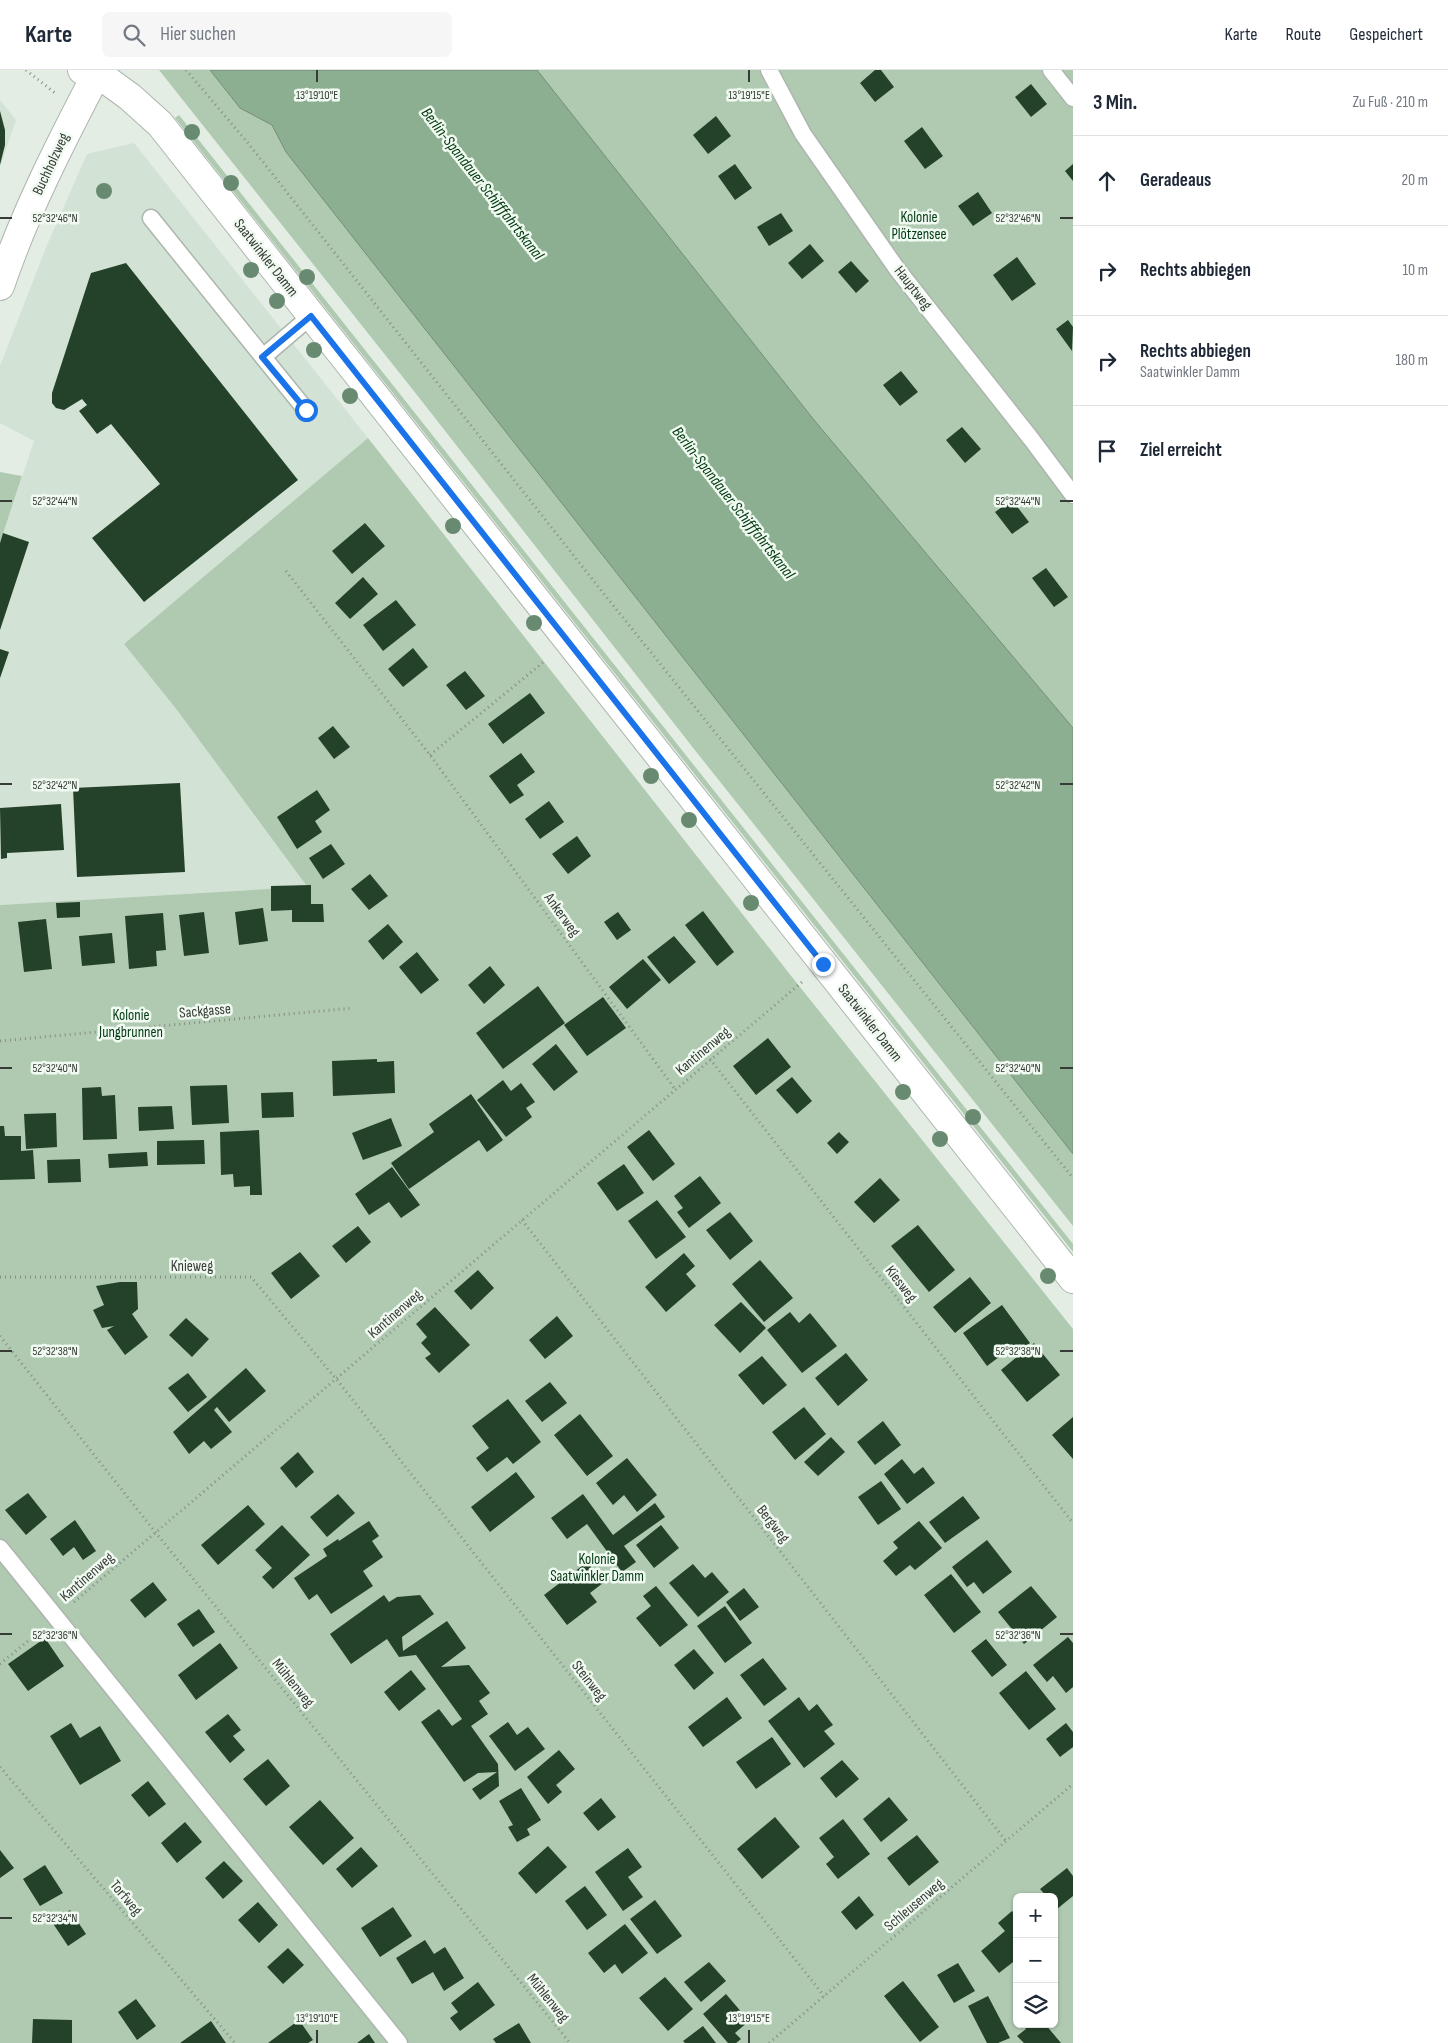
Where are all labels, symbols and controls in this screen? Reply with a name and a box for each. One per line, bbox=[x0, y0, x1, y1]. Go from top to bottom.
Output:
search box bbox=[102, 12, 452, 57]
text: Karte bbox=[25, 20, 72, 49]
icon: search bbox=[120, 21, 148, 49]
text: Hier suchen bbox=[160, 23, 236, 46]
text: Karte bbox=[1225, 24, 1258, 45]
text: Route bbox=[1286, 24, 1321, 45]
text: Gespeichert bbox=[1349, 24, 1423, 45]
text: 13°19'10"E bbox=[296, 88, 338, 103]
text: 13°19'15"E bbox=[728, 88, 770, 103]
text: 3 Min. bbox=[1093, 90, 1137, 115]
text: Zu Fuß · 210 m bbox=[1352, 93, 1428, 112]
water label: Berlin-Spandauer Schifffahrtskanal bbox=[417, 104, 548, 265]
street label: Buchholzweg bbox=[28, 130, 74, 198]
icon: ahead bbox=[1093, 167, 1121, 195]
text: Geradeaus bbox=[1140, 169, 1211, 192]
text: 20 m bbox=[1401, 171, 1428, 190]
park label: Kolonie Plötzensee bbox=[891, 208, 947, 244]
text: 52°32'46"N bbox=[32, 211, 78, 226]
text: 52°32'46"N bbox=[995, 211, 1041, 226]
street label: Saatwinkler Damm bbox=[230, 215, 302, 301]
icon: right bbox=[1093, 257, 1121, 285]
text: Rechts abbiegen bbox=[1140, 259, 1251, 282]
text: 10 m bbox=[1402, 261, 1428, 280]
street label: Hauptweg bbox=[890, 262, 936, 314]
text: Rechts abbiegen bbox=[1140, 340, 1251, 363]
icon: right bbox=[1093, 347, 1121, 375]
text: 180 m bbox=[1395, 351, 1428, 370]
text: Saatwinkler Damm bbox=[1140, 363, 1240, 382]
route start bbox=[295, 399, 318, 422]
water label: Berlin-Spandauer Schifffahrtskanal bbox=[668, 423, 799, 584]
icon: arrive bbox=[1093, 437, 1121, 465]
text: Ziel erreicht bbox=[1140, 439, 1222, 462]
text: 52°32'44"N bbox=[33, 494, 77, 509]
text: 52°32'44"N bbox=[996, 494, 1040, 509]
text: 52°32'42"N bbox=[33, 778, 77, 793]
text: 52°32'42"N bbox=[996, 778, 1040, 793]
street label: Ankerweg bbox=[539, 889, 584, 941]
route end bbox=[812, 953, 835, 976]
street label: Saatwinkler Damm bbox=[834, 980, 906, 1066]
street label: Sackgasse bbox=[178, 999, 232, 1023]
park label: Kolonie Jungbrunnen bbox=[98, 1006, 163, 1042]
street label: Kantinenweg bbox=[672, 1023, 734, 1079]
text: 52°32'40"N bbox=[32, 1061, 78, 1076]
text: 52°32'40"N bbox=[995, 1061, 1041, 1076]
street label: Knieweg bbox=[171, 1257, 213, 1276]
street label: Kiesweg bbox=[881, 1262, 921, 1306]
street label: Kantinenweg bbox=[364, 1285, 426, 1343]
text: 52°32'38"N bbox=[32, 1344, 78, 1359]
text: 52°32'38"N bbox=[995, 1344, 1041, 1359]
street label: Bergweg bbox=[752, 1501, 794, 1547]
street label: Kantinenweg bbox=[56, 1548, 118, 1606]
park label: Kolonie Saatwinkler Damm bbox=[550, 1550, 644, 1586]
text: 52°32'36"N bbox=[32, 1628, 78, 1643]
text: 52°32'36"N bbox=[995, 1628, 1041, 1643]
street label: Mühlenweg bbox=[268, 1655, 318, 1711]
street label: Steinweg bbox=[567, 1657, 611, 1705]
street label: Schleusenweg bbox=[880, 1875, 948, 1935]
street label: Torfweg bbox=[106, 1876, 146, 1920]
map controls bbox=[1013, 1893, 1058, 2028]
button: + bbox=[1013, 1893, 1058, 1938]
text: 52°32'34"N bbox=[33, 1911, 77, 1926]
button: − bbox=[1013, 1938, 1058, 1983]
street label: Mühlenweg bbox=[523, 1970, 573, 2026]
button: layers bbox=[1013, 1983, 1058, 2028]
text: 13°19'10"E bbox=[296, 2011, 338, 2026]
text: 13°19'15"E bbox=[728, 2011, 770, 2026]

